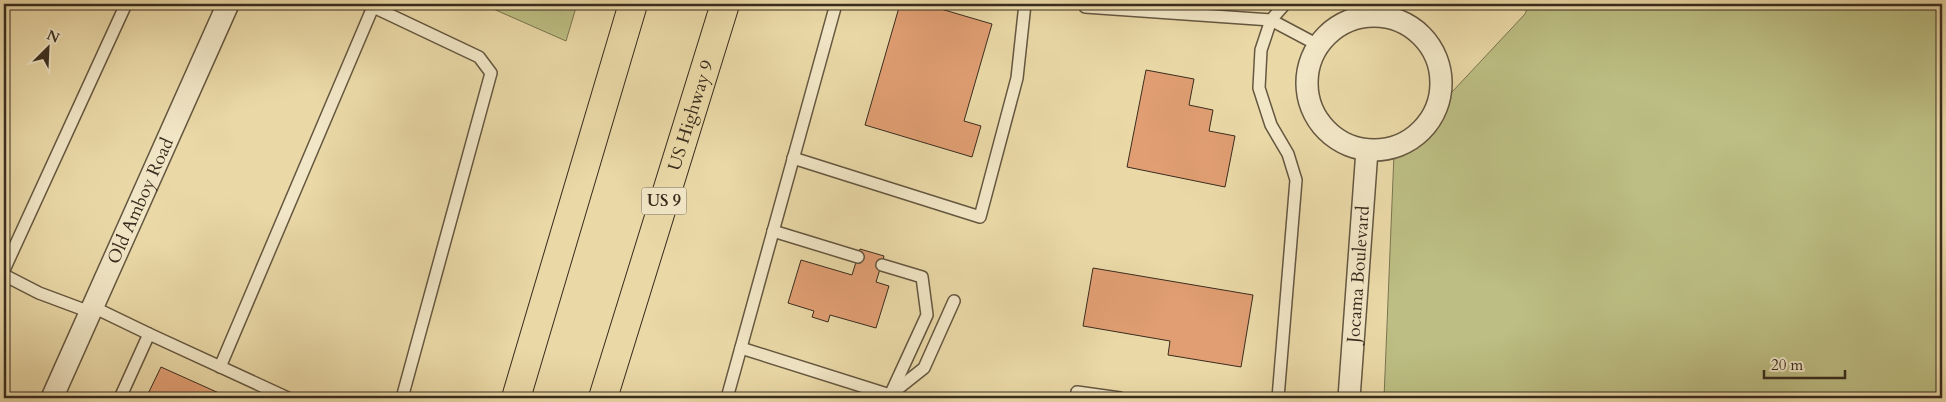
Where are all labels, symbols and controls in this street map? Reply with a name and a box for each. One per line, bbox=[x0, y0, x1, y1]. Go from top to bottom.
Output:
north arrow bbox=[22, 22, 72, 72]
text: N bbox=[44, 25, 63, 48]
street label: US Highway 9 bbox=[662, 57, 719, 174]
street label: Old Amboy Road bbox=[101, 133, 179, 268]
road number: US 9 bbox=[642, 188, 686, 215]
street label: Jocama Boulevard bbox=[1340, 205, 1375, 347]
scale bar bbox=[1764, 347, 1845, 379]
text: 20 m bbox=[1771, 355, 1803, 375]

